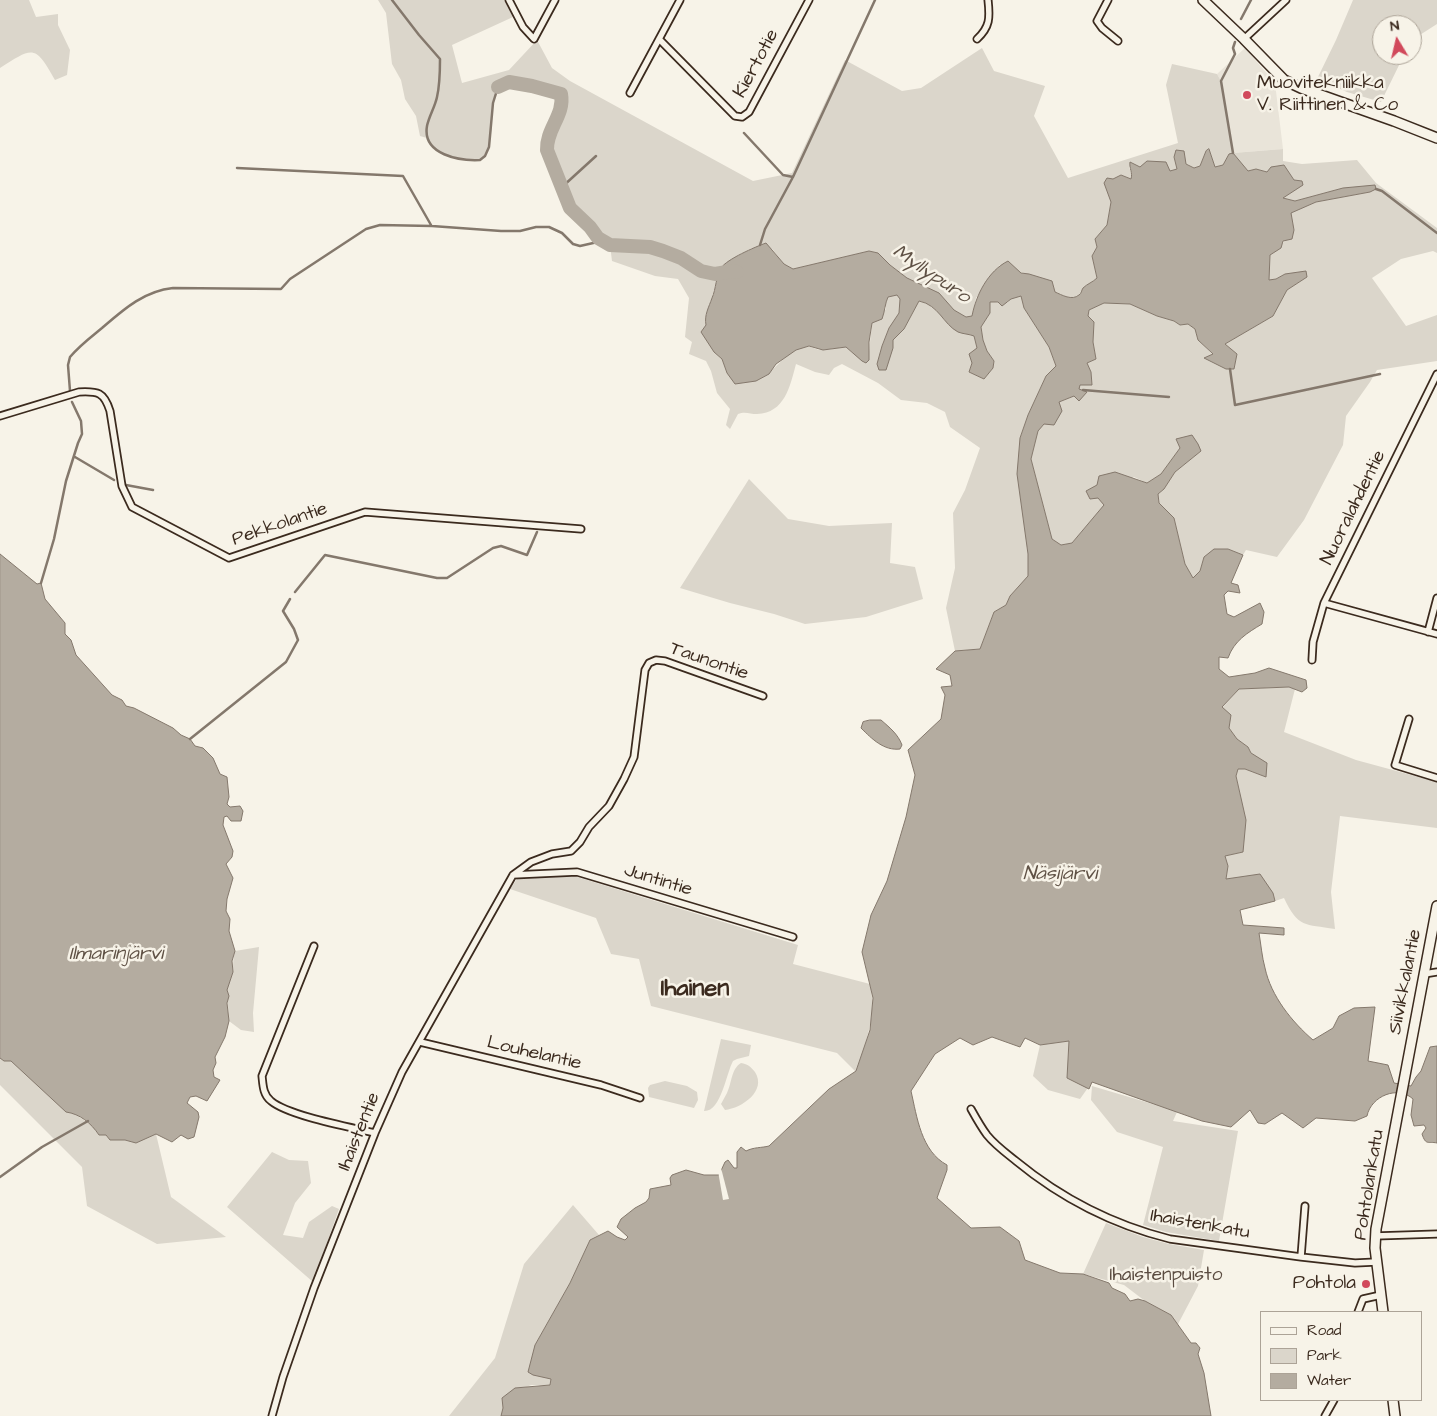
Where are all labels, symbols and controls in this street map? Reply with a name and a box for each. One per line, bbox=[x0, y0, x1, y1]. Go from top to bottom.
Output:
north arrow bbox=[1372, 15, 1422, 65]
text: N bbox=[1389, 16, 1401, 37]
street label: Kiertotie bbox=[729, 26, 785, 102]
place label: Muovitekniikka V. Riittinen & Co bbox=[1257, 73, 1398, 117]
marker: Muovitekniikka V. Riittinen & Co bbox=[1241, 89, 1253, 101]
water label: Myllypuro bbox=[888, 240, 974, 310]
street label: Nuoralahdentie bbox=[1316, 447, 1392, 569]
street label: Pekkolantie bbox=[229, 498, 331, 552]
street label: Taunontie bbox=[667, 638, 751, 686]
street label: Juntintie bbox=[621, 860, 695, 902]
water label: Näsijärvi bbox=[1023, 863, 1097, 887]
street label: Siivikkalantie bbox=[1385, 927, 1427, 1037]
water label: Ilmarinjärvi bbox=[69, 943, 163, 967]
district label: Ihainen bbox=[661, 976, 729, 1004]
street label: Louhelantie bbox=[485, 1032, 583, 1076]
street label: Ihaistentie bbox=[334, 1089, 386, 1175]
street label: Pohtolankatu bbox=[1350, 1128, 1390, 1242]
street label: Ihaistenkatu bbox=[1149, 1205, 1251, 1245]
park label: Ihaistenpuisto bbox=[1110, 1265, 1222, 1287]
place label: Pohtola bbox=[1293, 1273, 1356, 1295]
marker: Pohtola bbox=[1360, 1278, 1372, 1290]
legend bbox=[1260, 1311, 1422, 1401]
text: Road bbox=[1307, 1320, 1341, 1341]
text: Park bbox=[1307, 1345, 1342, 1366]
text: Water bbox=[1307, 1370, 1351, 1391]

